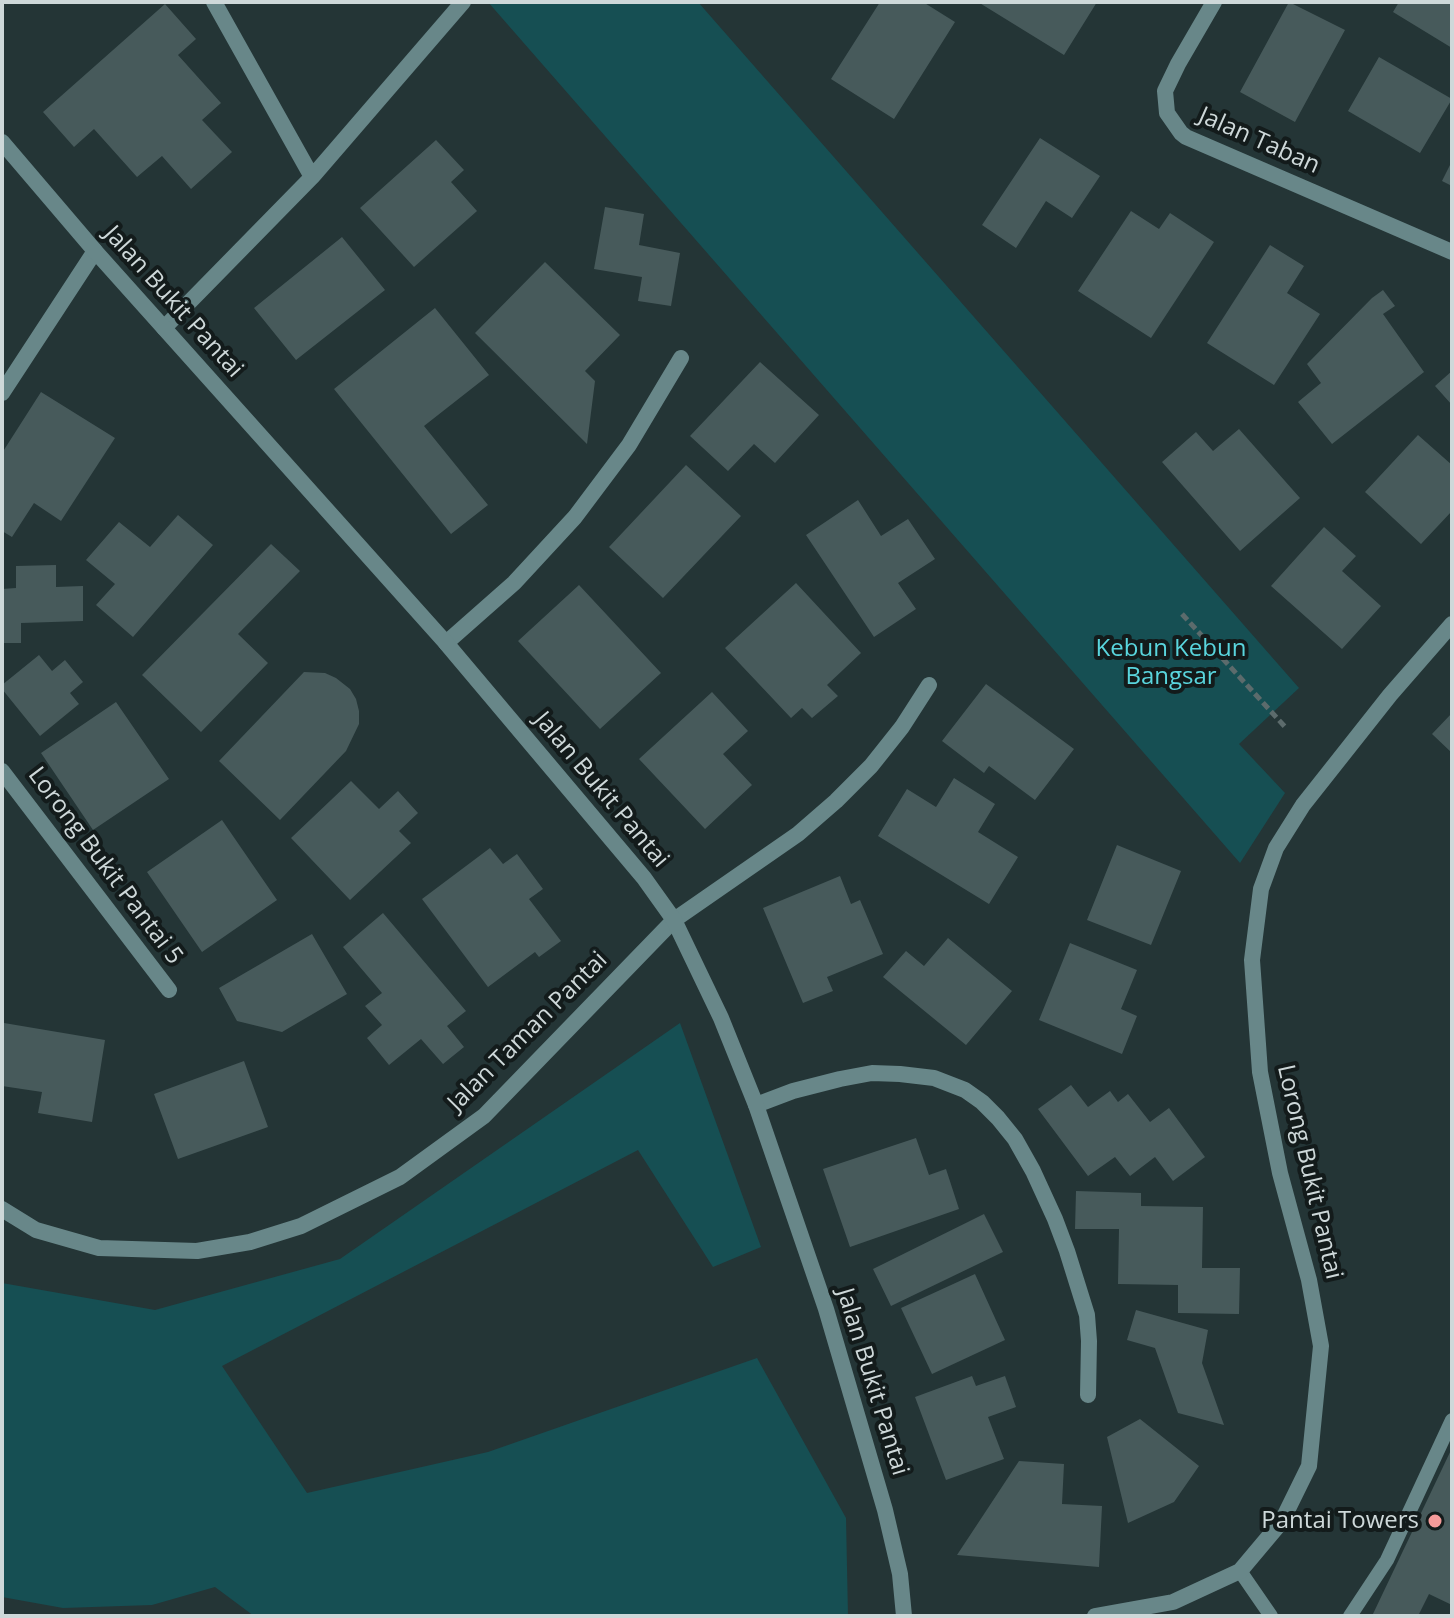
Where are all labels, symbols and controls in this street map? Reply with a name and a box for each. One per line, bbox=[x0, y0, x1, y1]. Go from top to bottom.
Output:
street label: Jalan Taban bbox=[1194, 102, 1324, 180]
street label: Jalan Bukit Pantai bbox=[97, 220, 249, 384]
park label: Kebun Kebun Bangsar bbox=[1096, 635, 1246, 691]
street label: Jalan Bukit Pantai bbox=[528, 706, 674, 874]
street label: Lorong Bukit Pantai 5 bbox=[22, 762, 188, 970]
street label: Jalan Taman Pantai bbox=[442, 946, 614, 1118]
street label: Lorong Bukit Pantai bbox=[1270, 1062, 1348, 1282]
street label: Jalan Bukit Pantai bbox=[830, 1285, 914, 1479]
place label: Pantai Towers bbox=[1261, 1507, 1419, 1535]
marker: Pantai Towers bbox=[1426, 1512, 1444, 1530]

